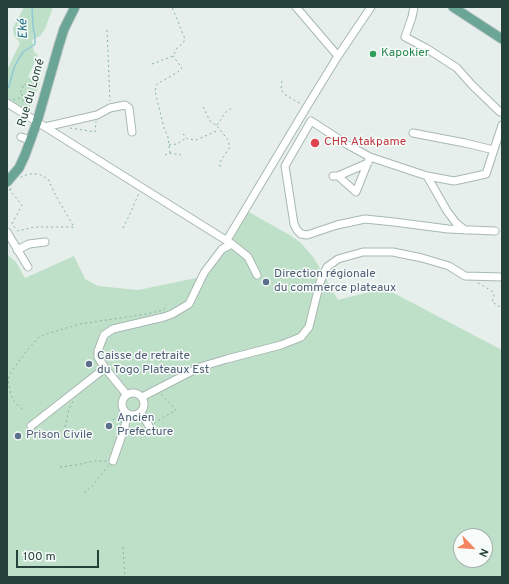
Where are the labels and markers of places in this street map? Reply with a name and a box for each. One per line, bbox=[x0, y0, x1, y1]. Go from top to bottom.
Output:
place label: Kapokier bbox=[381, 47, 430, 61]
marker: Kapokier bbox=[368, 49, 378, 59]
place label: CHR Atakpame bbox=[324, 136, 406, 150]
marker: CHR Atakpame bbox=[309, 137, 321, 149]
place label: Direction régionale du commerce plateaux bbox=[274, 268, 396, 296]
marker: Direction régionale du commerce plateaux bbox=[261, 277, 271, 287]
place label: Caisse de retraite du Togo Plateaux Est bbox=[97, 350, 209, 378]
marker: Caisse de retraite du Togo Plateaux Est bbox=[84, 359, 94, 369]
place label: Ancien Prefecture bbox=[117, 412, 173, 440]
marker: Ancien Prefecture bbox=[104, 421, 114, 431]
place label: Prison Civile bbox=[26, 429, 93, 443]
marker: Prison Civile bbox=[13, 431, 23, 441]

